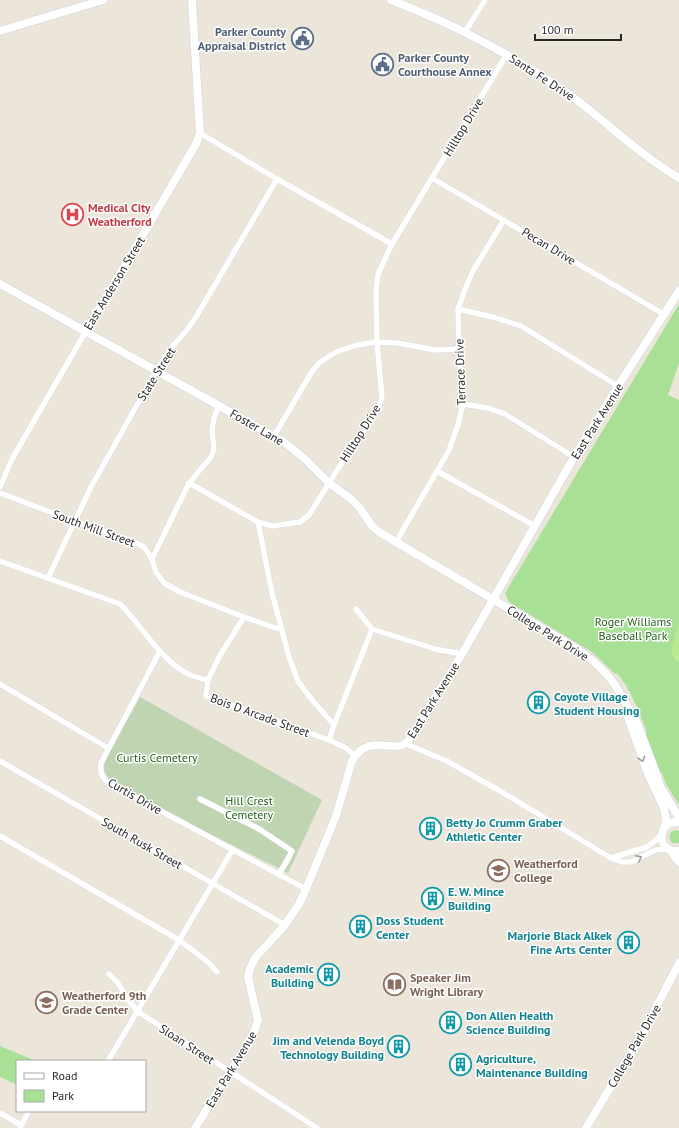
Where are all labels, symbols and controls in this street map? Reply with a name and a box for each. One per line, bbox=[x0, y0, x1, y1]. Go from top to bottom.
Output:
scale bar bbox=[535, 16, 621, 42]
text: 100 m bbox=[541, 22, 574, 37]
place label: Parker County Appraisal District bbox=[198, 24, 287, 53]
public building icon: Parker County Appraisal District bbox=[289, 25, 315, 51]
place label: Parker County Courthouse Annex bbox=[398, 50, 492, 79]
street label: Santa Fe Drive bbox=[507, 50, 577, 104]
public building icon: Parker County Courthouse Annex bbox=[369, 51, 395, 77]
street label: Hilltop Drive bbox=[440, 95, 486, 159]
place label: Medical City Weatherford bbox=[88, 200, 152, 229]
hospital icon: Medical City Weatherford bbox=[60, 201, 86, 227]
street label: Pecan Drive bbox=[519, 224, 579, 268]
street label: East Anderson Street bbox=[80, 234, 148, 332]
street label: Terrace Drive bbox=[451, 338, 469, 406]
street label: State Street bbox=[134, 344, 178, 404]
street label: East Park Avenue bbox=[568, 380, 626, 462]
street label: Hilltop Drive bbox=[336, 401, 384, 465]
street label: Foster Lane bbox=[227, 406, 287, 448]
street label: South Mill Street bbox=[51, 506, 137, 550]
street label: College Park Drive bbox=[504, 602, 592, 664]
park label: Roger Williams Baseball Park bbox=[595, 614, 671, 643]
street label: East Park Avenue bbox=[404, 659, 462, 741]
place label: Coyote Village Student Housing bbox=[554, 689, 639, 718]
street label: Bois D Arcade Street bbox=[208, 690, 312, 740]
building icon: Coyote Village Student Housing bbox=[525, 690, 551, 716]
park label: Curtis Cemetery bbox=[116, 750, 198, 765]
one-way arrow bbox=[638, 755, 646, 762]
street label: Curtis Drive bbox=[105, 775, 165, 817]
park label: Hill Crest Cemetery bbox=[225, 793, 273, 822]
street label: South Rusk Street bbox=[99, 814, 185, 872]
place label: Betty Jo Crumm Graber Athletic Center bbox=[446, 815, 563, 844]
building icon: Betty Jo Crumm Graber Athletic Center bbox=[418, 816, 444, 842]
one-way arrow bbox=[635, 855, 642, 863]
place label: Weatherford College bbox=[514, 856, 578, 885]
school or university icon: Weatherford College bbox=[486, 857, 512, 883]
place label: E. W. Mince Building bbox=[448, 884, 504, 913]
building icon: E. W. Mince Building bbox=[420, 885, 446, 911]
place label: Doss Student Center bbox=[376, 913, 444, 942]
building icon: Doss Student Center bbox=[348, 914, 374, 940]
place label: Marjorie Black Alkek Fine Arts Center bbox=[508, 928, 613, 957]
building icon: Marjorie Black Alkek Fine Arts Center bbox=[615, 929, 641, 955]
place label: Academic Building bbox=[265, 961, 314, 990]
building icon: Academic Building bbox=[316, 962, 342, 988]
place label: Speaker Jim Wright Library bbox=[410, 970, 484, 999]
library icon: Speaker Jim Wright Library bbox=[381, 971, 407, 997]
place label: Weatherford 9th Grade Center bbox=[62, 988, 146, 1017]
school or university icon: Weatherford 9th Grade Center bbox=[33, 989, 59, 1015]
street label: College Park Drive bbox=[604, 1002, 664, 1090]
place label: Don Allen Health Science Building bbox=[466, 1008, 553, 1037]
building icon: Don Allen Health Science Building bbox=[437, 1009, 463, 1035]
street label: Sloan Street bbox=[157, 1021, 217, 1067]
street label: East Park Avenue bbox=[202, 1028, 260, 1110]
place label: Jim and Velenda Boyd Technology Building bbox=[272, 1033, 384, 1062]
building icon: Jim and Velenda Boyd Technology Building bbox=[386, 1034, 412, 1060]
place label: Agriculture, Maintenance Building bbox=[476, 1051, 588, 1080]
building icon: Agriculture, Maintenance Building bbox=[447, 1052, 473, 1078]
legend bbox=[16, 1060, 146, 1112]
text: Road bbox=[52, 1068, 77, 1083]
text: Park bbox=[52, 1088, 74, 1103]

